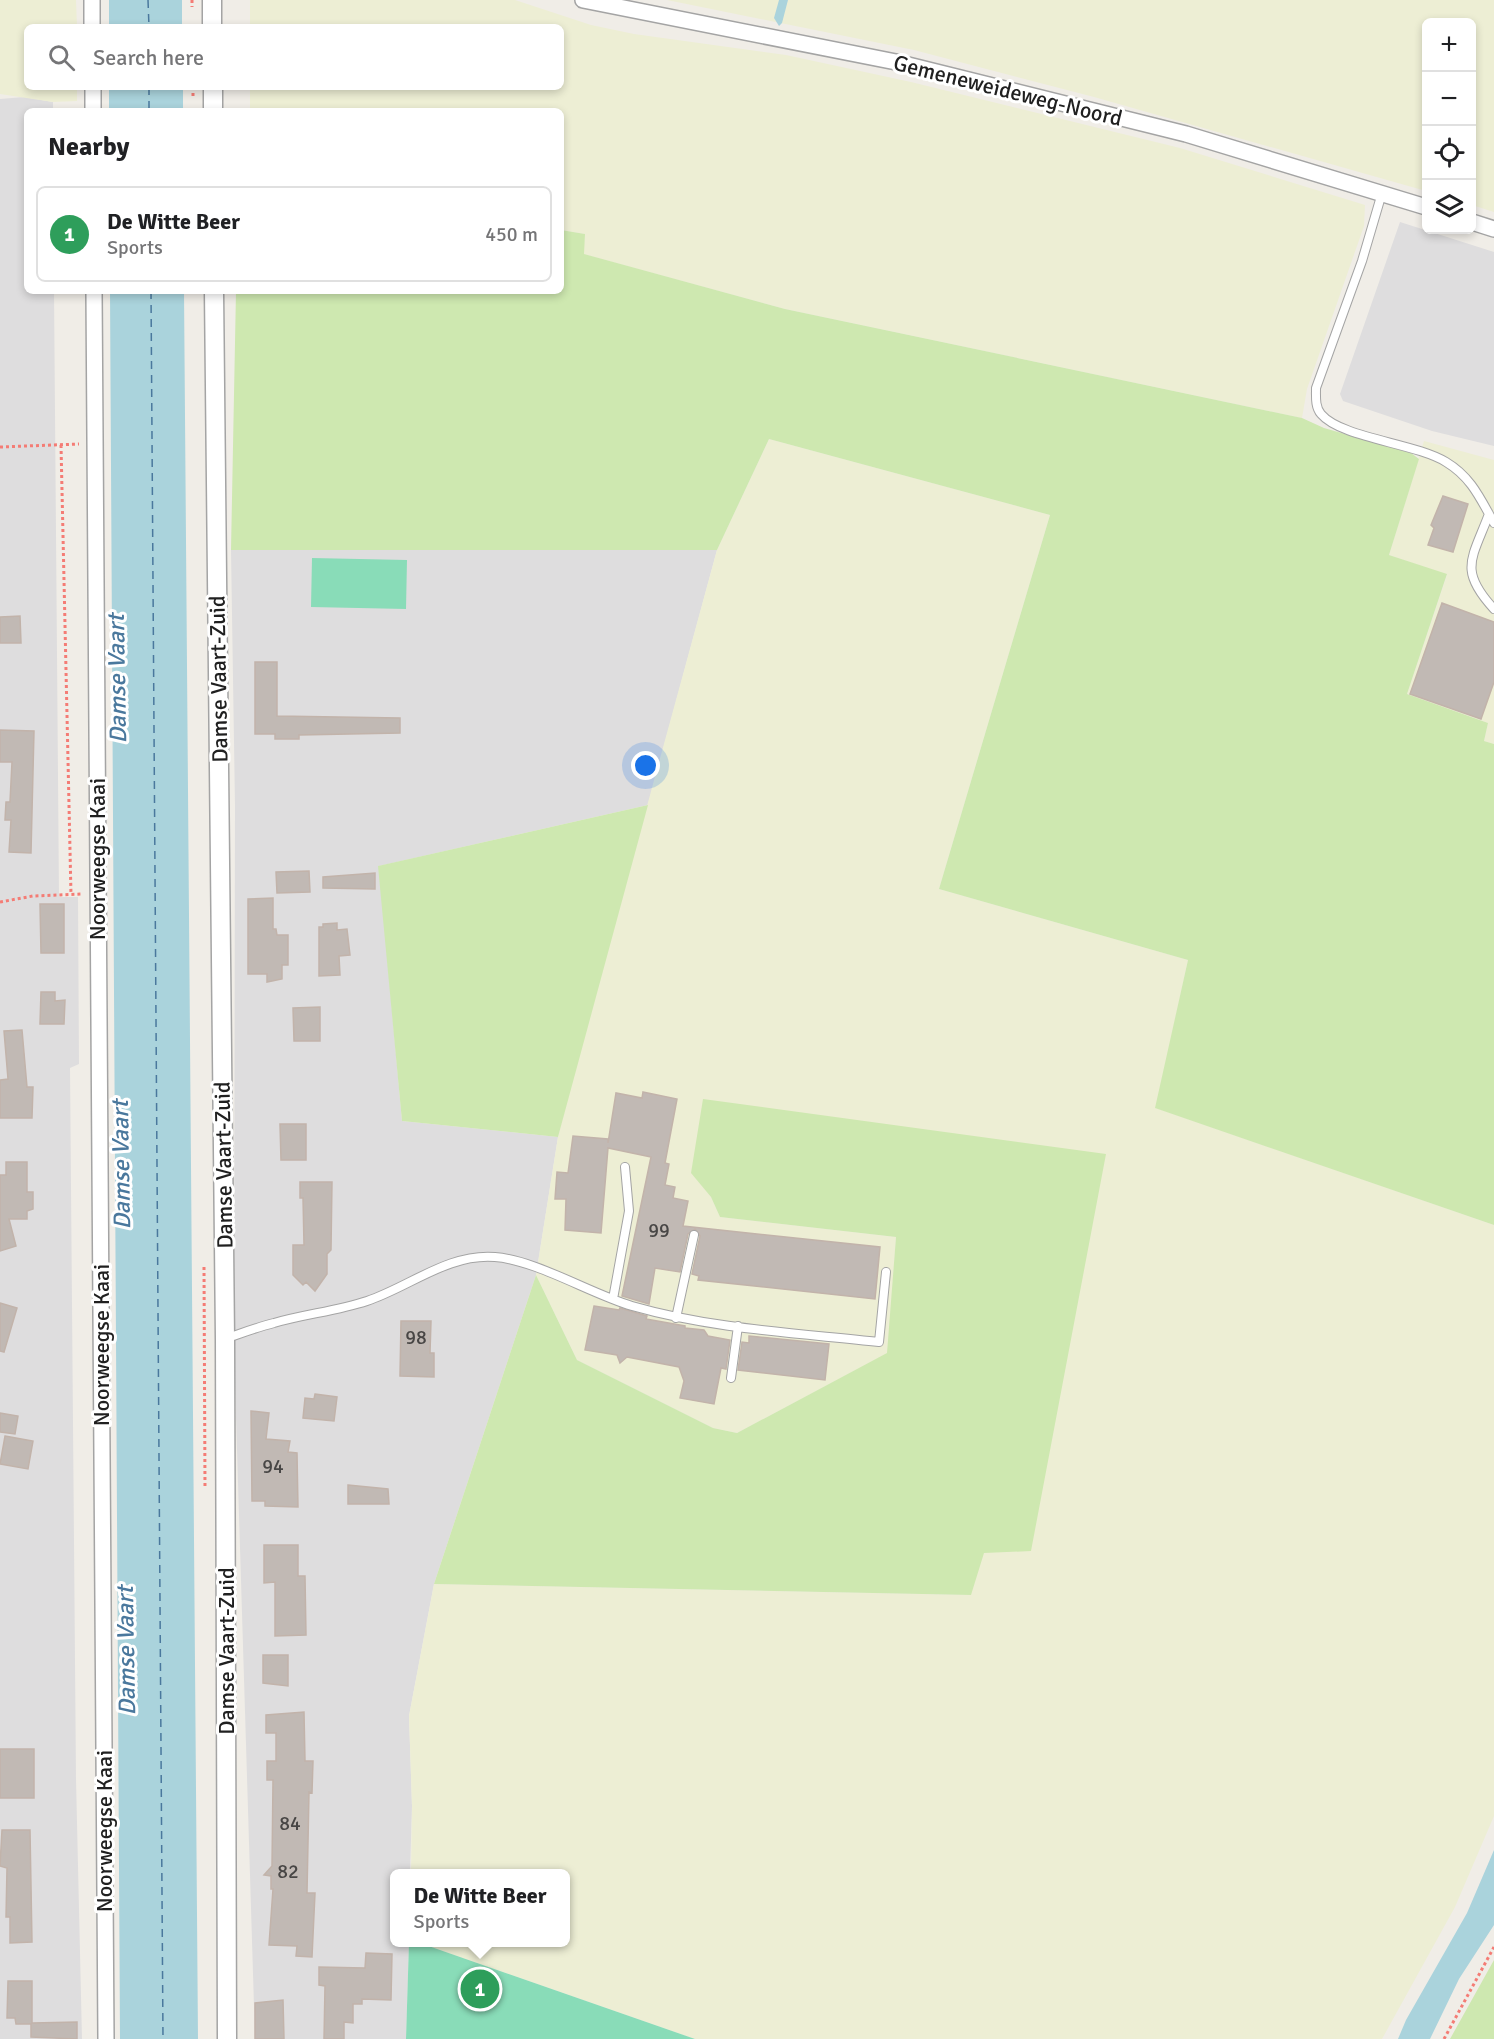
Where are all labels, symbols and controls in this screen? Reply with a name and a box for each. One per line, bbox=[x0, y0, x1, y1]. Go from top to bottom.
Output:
map controls bbox=[1422, 18, 1476, 234]
button: + bbox=[1422, 18, 1476, 72]
search box bbox=[24, 24, 564, 90]
icon: search bbox=[45, 41, 78, 74]
text: Search here bbox=[93, 44, 204, 71]
street label: Gemeneweideweg-Noord bbox=[891, 49, 1125, 132]
button: − bbox=[1422, 72, 1476, 126]
button: locate bbox=[1422, 126, 1476, 180]
text: Nearby bbox=[48, 131, 129, 163]
button: layers bbox=[1422, 180, 1476, 234]
text: De Witte Beer bbox=[107, 208, 240, 235]
text: 1 bbox=[64, 222, 75, 247]
text: 450 m bbox=[485, 222, 538, 247]
text: Sports bbox=[107, 235, 163, 260]
street label: Damse Vaart-Zuid bbox=[204, 595, 233, 763]
water label: Damse Vaart bbox=[101, 611, 133, 744]
your location bbox=[631, 751, 660, 780]
street label: Noorweegse Kaai bbox=[84, 778, 111, 940]
street label: Damse Vaart-Zuid bbox=[209, 1081, 238, 1249]
water label: Damse Vaart bbox=[105, 1097, 137, 1230]
house number: 99 bbox=[648, 1218, 670, 1243]
street label: Noorweegse Kaai bbox=[88, 1264, 115, 1426]
house number: 98 bbox=[405, 1325, 427, 1350]
house number: 94 bbox=[262, 1454, 284, 1479]
street label: Damse Vaart-Zuid bbox=[213, 1567, 240, 1735]
water label: Damse Vaart bbox=[110, 1583, 142, 1716]
street label: Noorweegse Kaai bbox=[91, 1750, 118, 1912]
house number: 84 bbox=[279, 1811, 301, 1836]
house number: 82 bbox=[277, 1859, 299, 1884]
popup bbox=[390, 1869, 570, 1947]
text: De Witte Beer bbox=[414, 1882, 546, 1909]
text: Sports bbox=[414, 1909, 469, 1934]
pin: 1 bbox=[460, 1966, 500, 2012]

